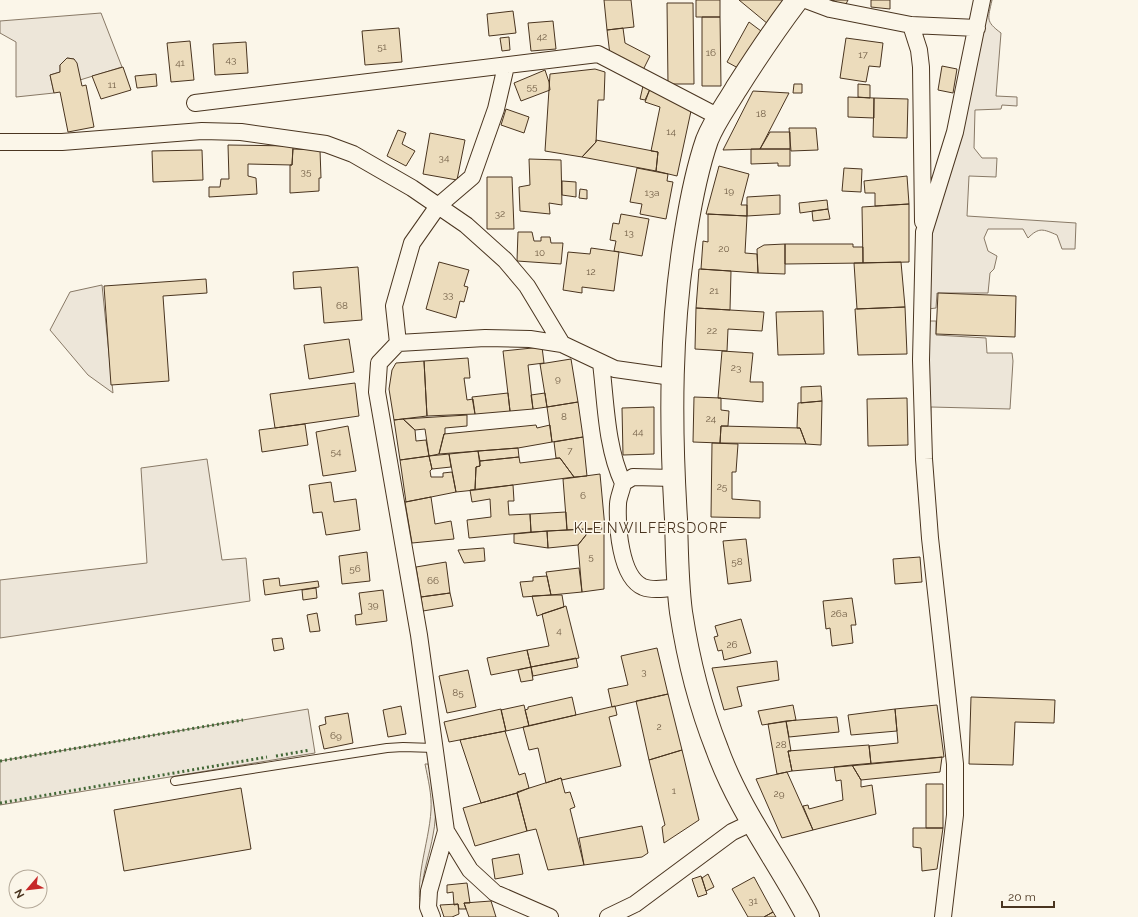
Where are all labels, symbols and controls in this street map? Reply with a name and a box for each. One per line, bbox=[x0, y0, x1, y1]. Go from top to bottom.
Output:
house number: 42 bbox=[537, 31, 547, 42]
house number: 51 bbox=[377, 41, 388, 52]
house number: 16 bbox=[706, 47, 716, 58]
house number: 17 bbox=[858, 49, 868, 60]
house number: 43 bbox=[226, 54, 236, 65]
house number: 41 bbox=[175, 57, 186, 68]
house number: 11 bbox=[108, 79, 117, 90]
house number: 55 bbox=[527, 81, 538, 92]
house number: 18 bbox=[756, 108, 766, 119]
house number: 14 bbox=[666, 126, 676, 137]
house number: 34 bbox=[439, 152, 450, 163]
house number: 35 bbox=[301, 166, 312, 177]
house number: 19 bbox=[724, 185, 734, 196]
house number: 13a bbox=[644, 187, 660, 198]
house number: 32 bbox=[495, 208, 505, 219]
house number: 13 bbox=[624, 227, 634, 238]
house number: 20 bbox=[718, 243, 730, 254]
house number: 10 bbox=[535, 247, 545, 258]
house number: 12 bbox=[586, 266, 596, 277]
house number: 21 bbox=[709, 285, 719, 296]
house number: 33 bbox=[443, 289, 453, 300]
house number: 68 bbox=[336, 300, 348, 311]
house number: 22 bbox=[707, 325, 717, 336]
house number: 23 bbox=[731, 362, 741, 373]
house number: 9 bbox=[555, 373, 561, 384]
house number: 8 bbox=[561, 411, 567, 422]
house number: 24 bbox=[706, 413, 717, 424]
house number: 44 bbox=[633, 426, 644, 437]
house number: 7 bbox=[567, 445, 573, 456]
house number: 54 bbox=[331, 446, 342, 457]
house number: 25 bbox=[717, 481, 728, 492]
house number: 6 bbox=[580, 490, 586, 501]
district label: KLEINWILFERSDORF bbox=[574, 520, 728, 536]
house number: 5 bbox=[588, 551, 594, 562]
house number: 58 bbox=[731, 556, 743, 567]
house number: 56 bbox=[349, 563, 361, 574]
house number: 66 bbox=[427, 575, 439, 586]
house number: 39 bbox=[367, 599, 379, 610]
house number: 26a bbox=[831, 608, 847, 619]
house number: 4 bbox=[556, 625, 562, 636]
house number: 26 bbox=[726, 639, 738, 650]
house number: 3 bbox=[641, 666, 647, 677]
house number: 85 bbox=[452, 687, 464, 698]
house number: 2 bbox=[656, 721, 662, 732]
house number: 69 bbox=[330, 730, 342, 741]
house number: 28 bbox=[775, 739, 787, 750]
house number: 1 bbox=[672, 785, 677, 796]
house number: 29 bbox=[773, 788, 785, 799]
north arrow bbox=[8, 869, 48, 909]
scale bar bbox=[1002, 883, 1054, 909]
text: N bbox=[12, 887, 27, 900]
text: 20 m bbox=[1008, 890, 1036, 904]
house number: 31 bbox=[748, 895, 759, 906]

